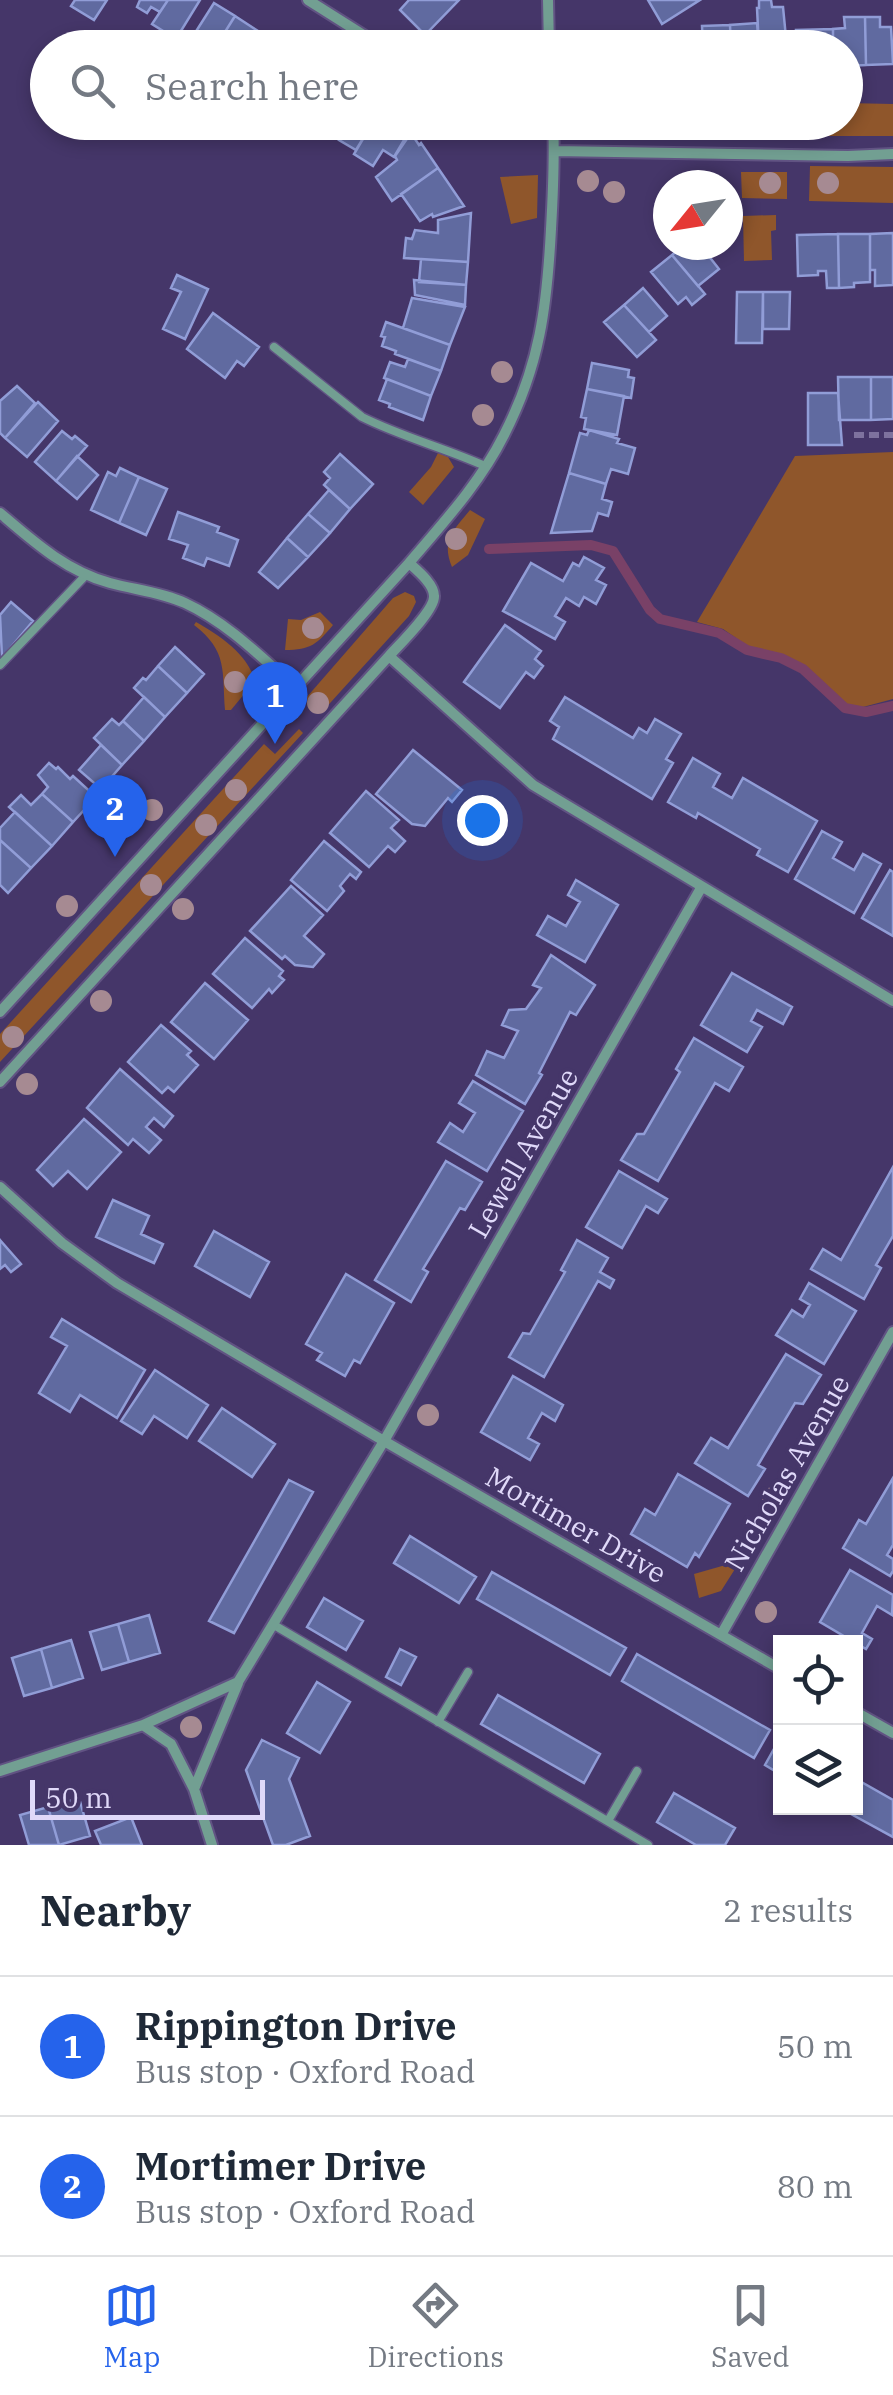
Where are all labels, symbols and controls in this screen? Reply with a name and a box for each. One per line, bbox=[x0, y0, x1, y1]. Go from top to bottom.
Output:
search box bbox=[30, 30, 863, 140]
icon: search bbox=[65, 58, 120, 113]
text: Search here bbox=[145, 61, 359, 110]
north arrow bbox=[653, 170, 743, 260]
pin: 1 bbox=[242, 662, 308, 744]
pin: 2 bbox=[82, 774, 148, 857]
your location bbox=[457, 795, 508, 846]
street label: Lewell Avenue bbox=[459, 1061, 586, 1244]
street label: Nicholas Avenue bbox=[715, 1368, 858, 1578]
street label: Mortimer Drive bbox=[479, 1458, 673, 1591]
map controls bbox=[773, 1635, 863, 1815]
button: locate bbox=[773, 1635, 863, 1725]
button: layers bbox=[773, 1725, 863, 1815]
scale bar bbox=[30, 1775, 265, 1820]
text: 50 m bbox=[45, 1779, 112, 1816]
text: Nearby bbox=[40, 1883, 191, 1938]
text: 2 results bbox=[723, 1889, 853, 1931]
text: Rippington Drive bbox=[135, 2001, 456, 2050]
text: 1 bbox=[63, 2025, 82, 2067]
text: 50 m bbox=[777, 2025, 853, 2067]
text: Bus stop · Oxford Road bbox=[135, 2050, 476, 2092]
text: Mortimer Drive bbox=[135, 2141, 426, 2190]
text: 2 bbox=[63, 2165, 82, 2207]
text: 80 m bbox=[777, 2165, 853, 2207]
text: Bus stop · Oxford Road bbox=[135, 2190, 476, 2232]
tab: Map bbox=[104, 2278, 160, 2375]
tab: Directions bbox=[367, 2278, 504, 2375]
tab: Saved bbox=[711, 2278, 789, 2375]

